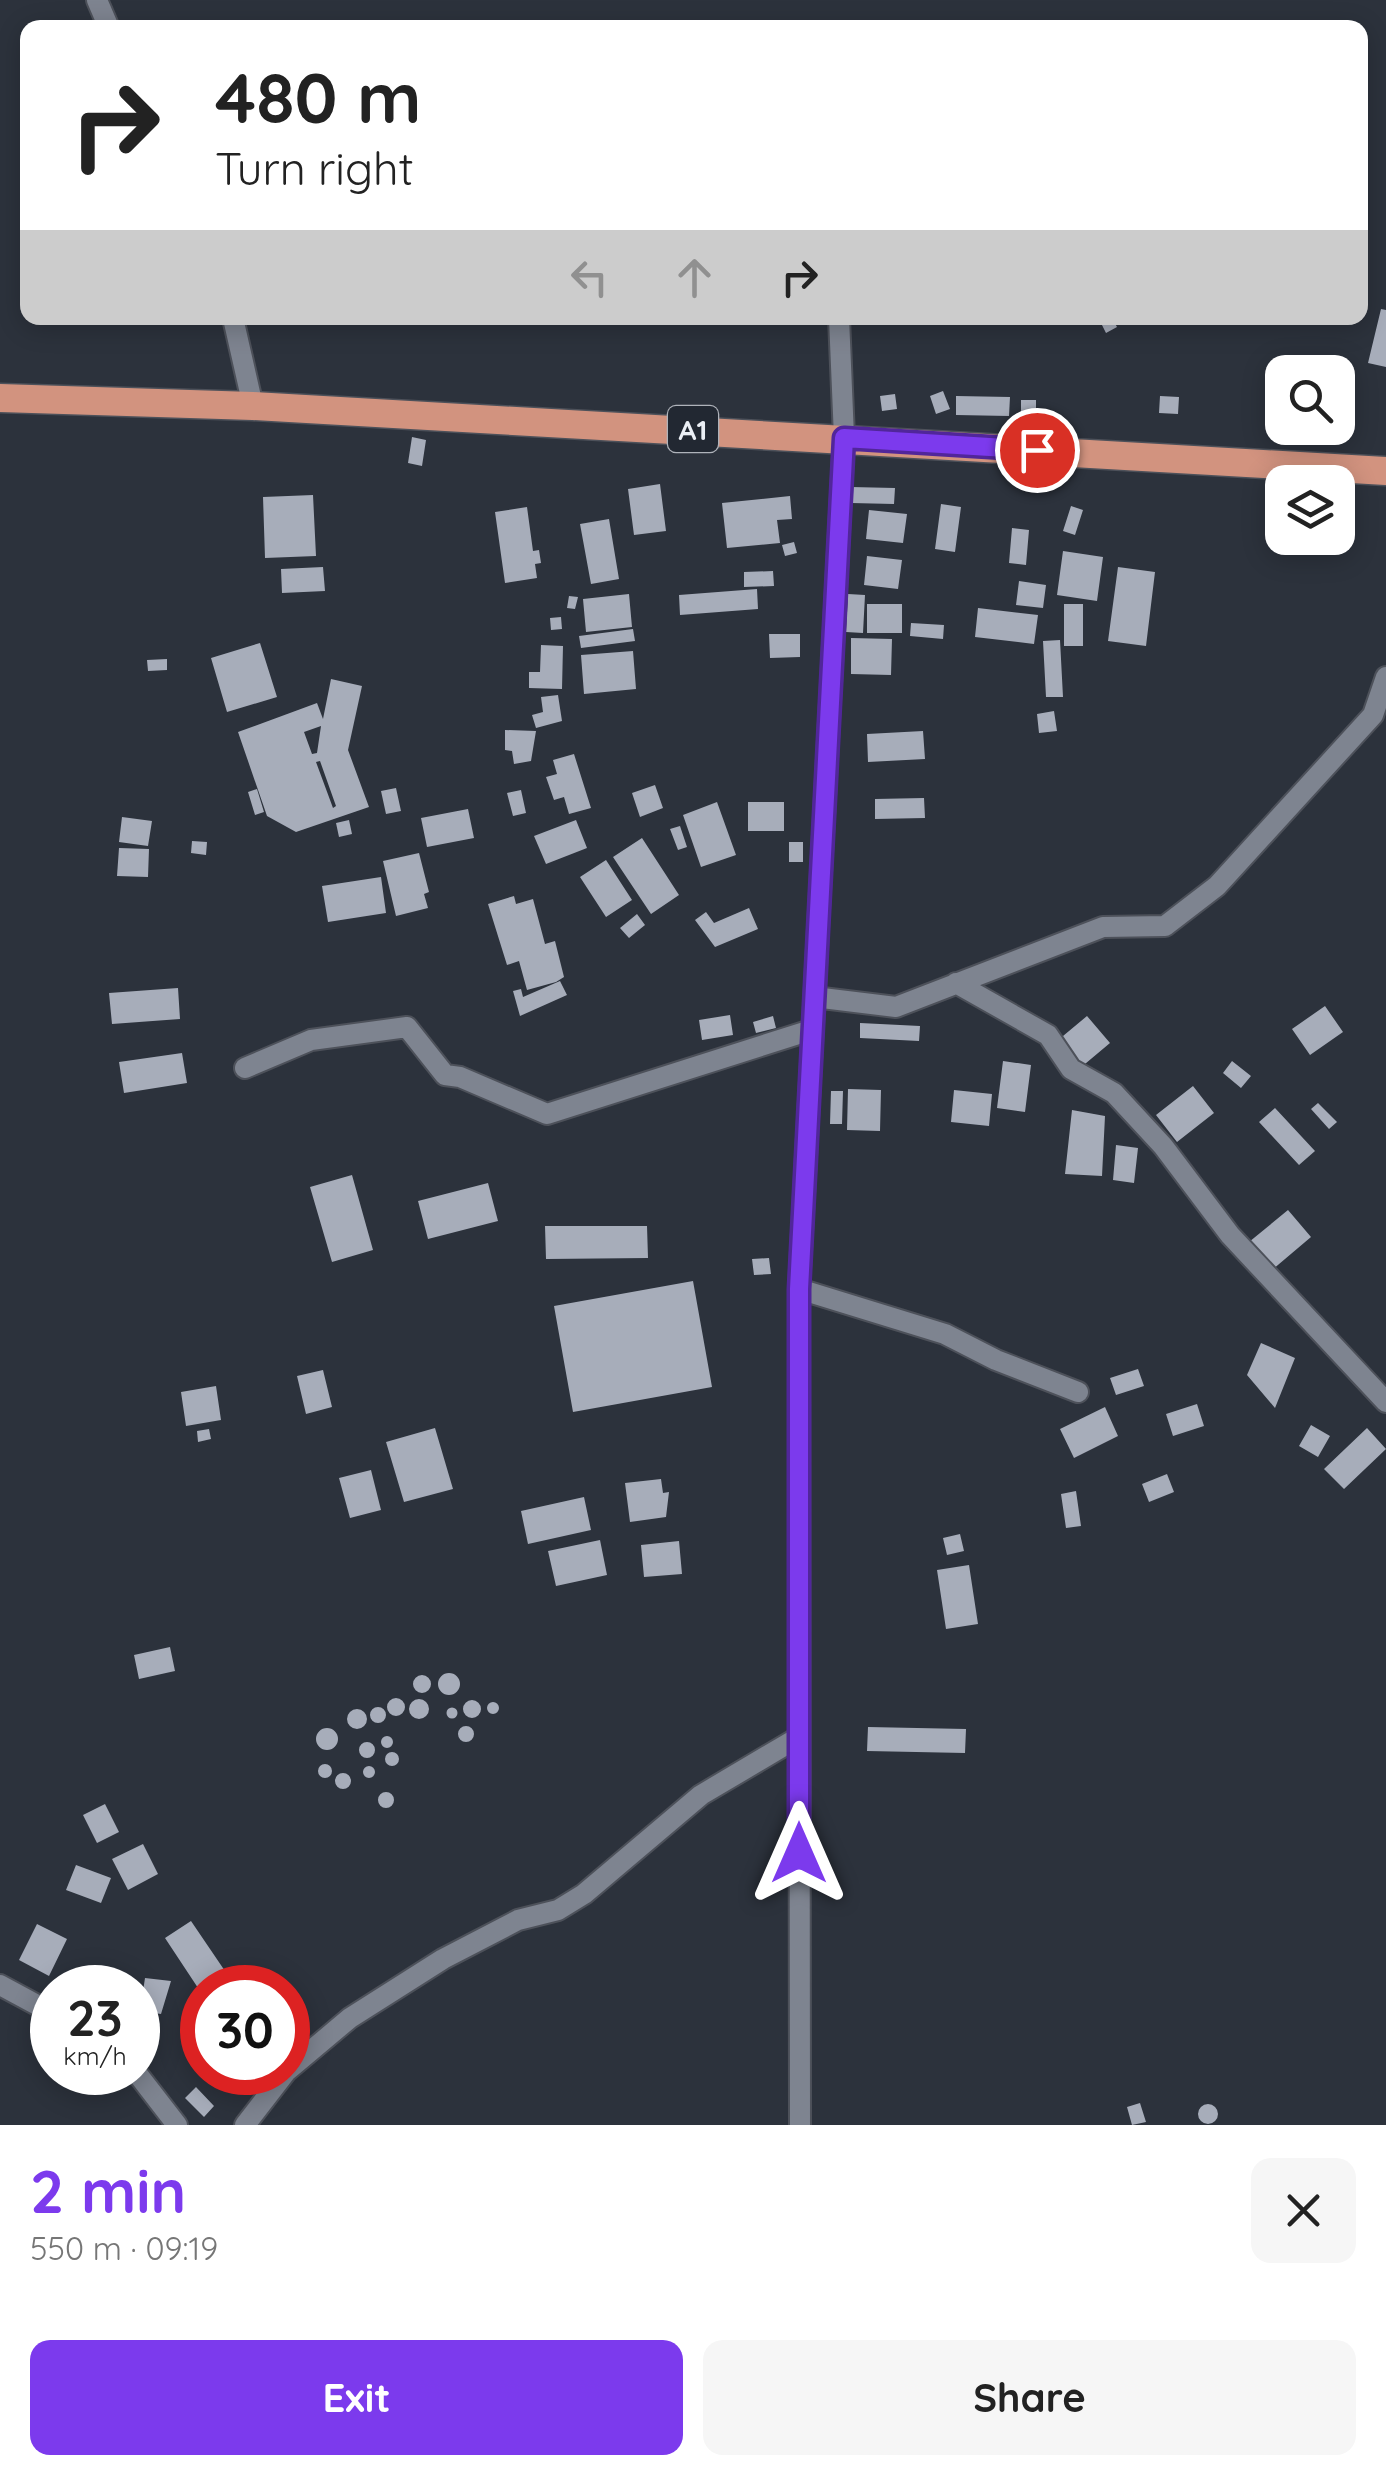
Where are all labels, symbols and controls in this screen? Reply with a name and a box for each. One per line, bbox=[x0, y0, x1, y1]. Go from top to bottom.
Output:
text: 480 m bbox=[215, 53, 422, 141]
icon: right bbox=[50, 60, 180, 190]
text: Turn right bbox=[215, 140, 414, 196]
icon: left bbox=[562, 250, 617, 305]
icon: ahead bbox=[667, 250, 722, 305]
icon: right bbox=[772, 250, 827, 305]
map controls bbox=[1265, 355, 1355, 555]
button: search bbox=[1265, 355, 1355, 445]
road number: A1 bbox=[668, 406, 718, 452]
pin bbox=[995, 408, 1080, 493]
icon: arrive bbox=[1010, 423, 1065, 478]
button: layers bbox=[1265, 465, 1355, 555]
position arrow bbox=[747, 1801, 851, 1905]
speed limit sign: 30 bbox=[180, 1965, 310, 2095]
text: 23 bbox=[67, 1986, 123, 2049]
text: km/h bbox=[63, 2040, 127, 2071]
text: 2 min bbox=[30, 2153, 186, 2228]
button: close bbox=[1251, 2158, 1356, 2263]
text: 550 m · 09:19 bbox=[30, 2228, 218, 2268]
button: Exit bbox=[30, 2340, 683, 2455]
button: Share bbox=[703, 2340, 1356, 2455]

